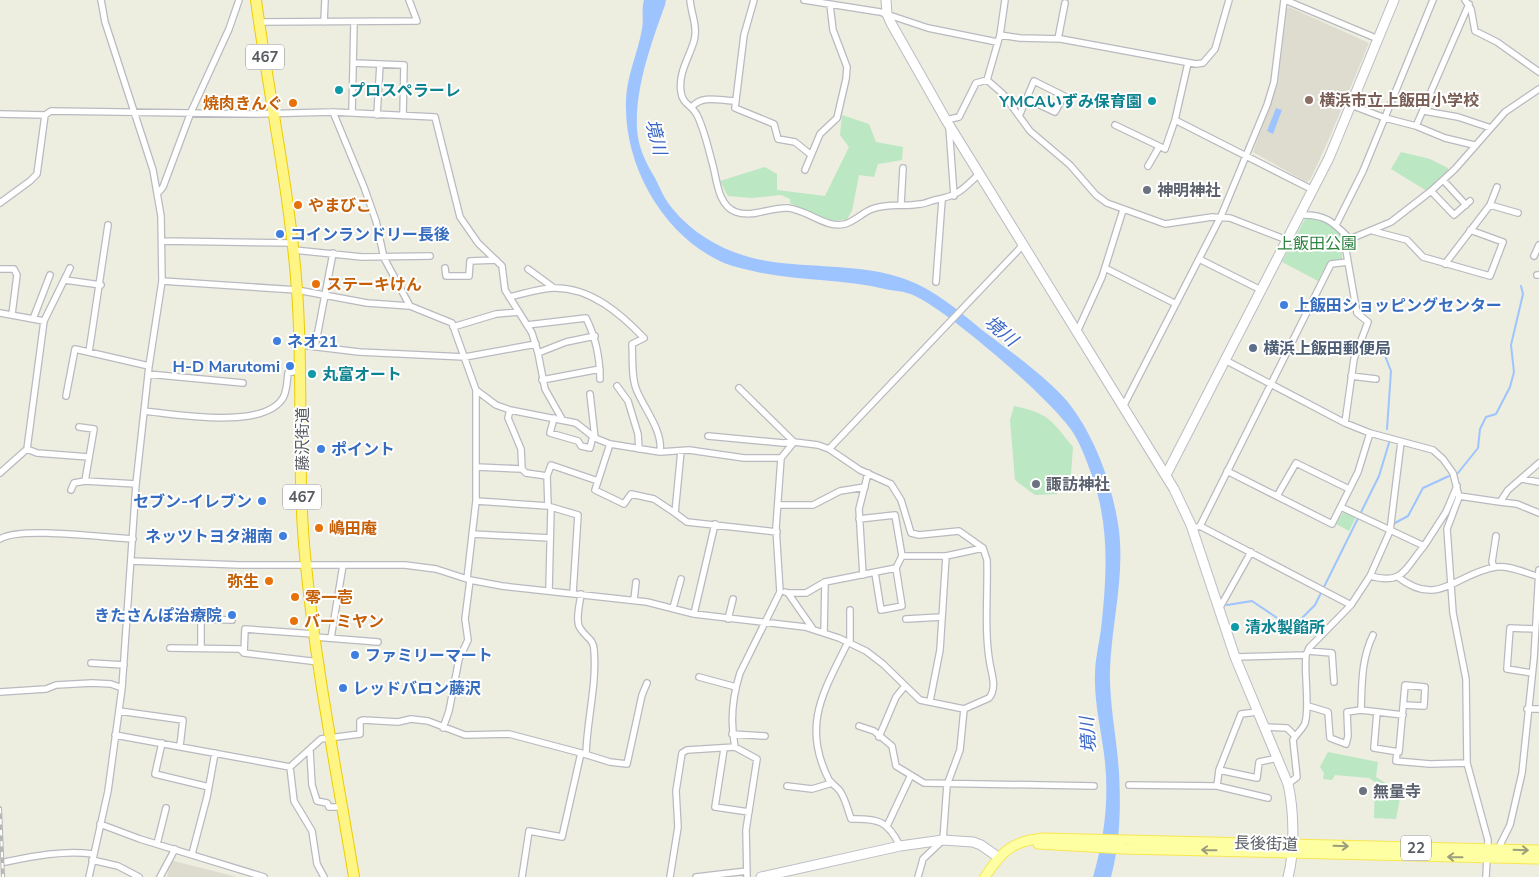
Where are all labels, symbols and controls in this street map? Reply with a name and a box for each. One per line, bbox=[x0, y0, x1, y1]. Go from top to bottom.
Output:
road number: 467 bbox=[246, 44, 284, 70]
place label: プロスぺラーレ bbox=[349, 80, 461, 102]
marker: プロスぺラーレ bbox=[333, 84, 345, 96]
place label: 横浜市立上飯田小学校 bbox=[1319, 90, 1479, 112]
place label: YMCAいずみ保育園 bbox=[998, 91, 1142, 113]
place label: 焼肉きんぐ bbox=[203, 93, 283, 115]
marker: 横浜市立上飯田小学校 bbox=[1303, 94, 1315, 106]
marker: YMCAいずみ保育園 bbox=[1146, 95, 1158, 107]
marker: 焼肉きんぐ bbox=[287, 97, 299, 109]
water label: 境川 bbox=[640, 117, 672, 159]
place label: 神明神社 bbox=[1157, 180, 1221, 202]
marker: 神明神社 bbox=[1141, 184, 1153, 196]
place label: やまびこ bbox=[308, 195, 372, 217]
marker: やまびこ bbox=[292, 199, 304, 211]
place label: コインランドリー長後 bbox=[290, 224, 450, 246]
marker: コインランドリー長後 bbox=[274, 228, 286, 240]
park label: 上飯田公園 bbox=[1277, 233, 1357, 255]
place label: ステーキけん bbox=[326, 274, 422, 296]
marker: ステーキけん bbox=[310, 278, 322, 290]
place label: 上飯田ショッピングセンター bbox=[1294, 295, 1502, 317]
marker: 上飯田ショッピングセンター bbox=[1278, 299, 1290, 311]
water label: 境川 bbox=[979, 310, 1024, 353]
place label: ネオ21 bbox=[287, 331, 338, 353]
marker: ネオ21 bbox=[271, 335, 283, 347]
place label: 横浜上飯田郵便局 bbox=[1263, 338, 1391, 360]
marker: 横浜上飯田郵便局 bbox=[1247, 342, 1259, 354]
place label: H-D Marutomi bbox=[173, 356, 280, 378]
marker: H-D Marutomi bbox=[284, 360, 296, 372]
place label: 丸富オート bbox=[322, 364, 402, 386]
marker: 丸富オート bbox=[306, 368, 318, 380]
street label: 藤沢街道 bbox=[292, 407, 314, 471]
place label: ポイント bbox=[331, 439, 395, 461]
marker: ポイント bbox=[315, 443, 327, 455]
place label: 諏訪神社 bbox=[1046, 474, 1110, 496]
marker: 諏訪神社 bbox=[1030, 478, 1042, 490]
road number: 467 bbox=[283, 484, 321, 510]
place label: セブン-イレブン bbox=[133, 491, 252, 513]
marker: セブン-イレブン bbox=[256, 495, 268, 507]
place label: 嶋田庵 bbox=[329, 518, 377, 540]
marker: 嶋田庵 bbox=[313, 522, 325, 534]
place label: ネッツトヨタ湘南 bbox=[145, 526, 273, 548]
marker: ネッツトヨタ湘南 bbox=[277, 530, 289, 542]
place label: 弥生 bbox=[227, 571, 259, 593]
marker: 弥生 bbox=[263, 575, 275, 587]
place label: 零一壱 bbox=[305, 587, 353, 609]
marker: 零一壱 bbox=[289, 591, 301, 603]
place label: きたさんぽ治療院 bbox=[94, 605, 222, 627]
marker: きたさんぽ治療院 bbox=[226, 609, 238, 621]
place label: バーミヤン bbox=[304, 611, 384, 633]
marker: バーミヤン bbox=[288, 615, 300, 627]
place label: 清水製餡所 bbox=[1245, 617, 1325, 639]
marker: 清水製餡所 bbox=[1229, 621, 1241, 633]
place label: ファミリーマート bbox=[365, 645, 493, 667]
marker: ファミリーマート bbox=[349, 649, 361, 661]
place label: レッドバロン藤沢 bbox=[353, 678, 481, 700]
marker: レッドバロン藤沢 bbox=[337, 682, 349, 694]
water label: 境川 bbox=[1075, 714, 1101, 754]
place label: 無量寺 bbox=[1373, 781, 1421, 803]
marker: 無量寺 bbox=[1357, 785, 1369, 797]
street label: 長後街道 bbox=[1234, 832, 1298, 856]
road number: 22 bbox=[1401, 836, 1431, 860]
one-way arrow bbox=[1332, 841, 1349, 851]
one-way arrow bbox=[1512, 845, 1528, 854]
one-way arrow bbox=[1201, 846, 1217, 855]
one-way arrow bbox=[1448, 852, 1464, 862]

